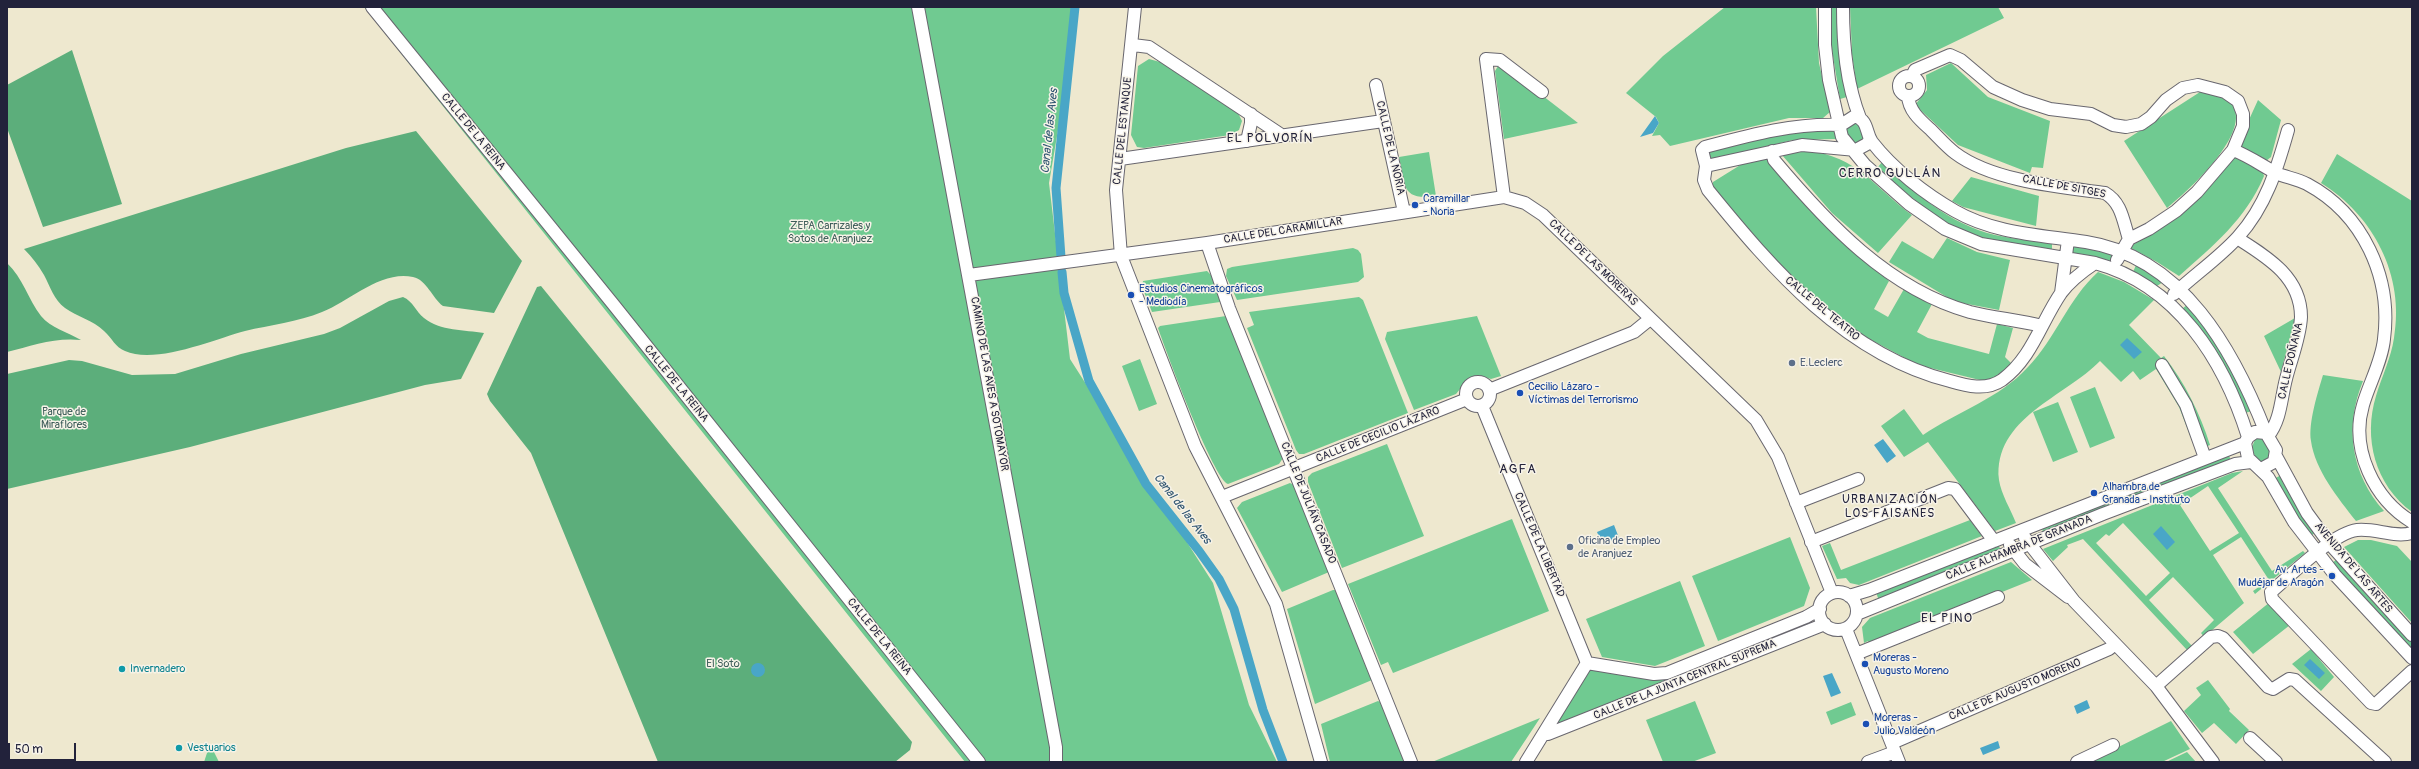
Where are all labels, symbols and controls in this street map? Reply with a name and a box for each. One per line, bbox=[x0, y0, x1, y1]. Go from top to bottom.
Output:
street label: CALLE DEL ESTANQUE bbox=[1111, 77, 1135, 185]
water label: Canal de las Aves bbox=[1038, 88, 1062, 174]
street label: CALLE DE LA REINA bbox=[438, 91, 508, 173]
street label: CALLE DE LA NORIA bbox=[1373, 100, 1407, 196]
district label: EL POLVORÍN bbox=[1227, 131, 1313, 147]
district label: CERRO GULLÁN bbox=[1839, 166, 1941, 182]
street label: CALLE DE SITGES bbox=[2021, 172, 2107, 202]
place label: Caramillar - Noria bbox=[1423, 192, 1470, 218]
marker: Caramillar - Noria bbox=[1410, 200, 1420, 210]
street label: CALLE DEL CARAMILLAR bbox=[1223, 215, 1343, 247]
street label: CALLE DE LAS MORERAS bbox=[1546, 217, 1640, 309]
park label: ZEPA Carrizales y Sotos de Aranjuez bbox=[788, 219, 872, 245]
street label: CALLE DEL TEATRO bbox=[1782, 274, 1862, 344]
place label: Estudios Cinematográficos - Mediodía bbox=[1139, 282, 1263, 308]
marker: Estudios Cinematográficos - Mediodía bbox=[1126, 290, 1136, 300]
street label: CAMINO DE LAS AVES A SOTOMAYOR bbox=[967, 296, 1011, 472]
street label: CALLE DOÑANA bbox=[2276, 321, 2306, 401]
street label: CALLE DE LA REINA bbox=[641, 343, 711, 425]
place label: E.Leclerc bbox=[1800, 356, 1843, 370]
marker: E.Leclerc bbox=[1787, 358, 1797, 368]
place label: Cecilio Lázaro - Víctimas del Terrorismo bbox=[1528, 380, 1638, 406]
marker: Cecilio Lázaro - Víctimas del Terrorismo bbox=[1515, 388, 1525, 398]
street label: CALLE DE CECILIO LÁZARO bbox=[1314, 404, 1442, 466]
park label: Parque de Miraflores bbox=[41, 405, 87, 431]
street label: CALLE DE JULIÁN CASADO bbox=[1278, 440, 1338, 566]
district label: AGFA bbox=[1499, 462, 1537, 478]
water label: Canal de las Aves bbox=[1150, 471, 1214, 547]
place label: Alhambra de Granada - Instituto bbox=[2102, 480, 2190, 506]
marker: Alhambra de Granada - Instituto bbox=[2089, 488, 2099, 498]
street label: CALLE DE LA LIBERTAD bbox=[1511, 491, 1567, 599]
district label: URBANIZACIÓN LOS FAISANES bbox=[1842, 493, 1938, 521]
street label: CALLE ALHAMBRA DE GRANADA bbox=[1944, 513, 2094, 583]
street label: AVENIDA DE LAS ARTES bbox=[2311, 520, 2395, 616]
place label: Oficina de Empleo de Aranjuez bbox=[1578, 534, 1661, 560]
marker: Oficina de Empleo de Aranjuez bbox=[1565, 542, 1575, 552]
place label: Av. Artes - Mudéjar de Aragón bbox=[2238, 563, 2324, 589]
marker: Av. Artes - Mudéjar de Aragón bbox=[2327, 571, 2337, 581]
street label: CALLE DE LA REINA bbox=[844, 596, 914, 678]
district label: EL PINO bbox=[1921, 611, 1973, 627]
street label: CALLE DE LA JUNTA CENTRAL SUPREMA bbox=[1592, 637, 1778, 723]
place label: Moreras - Augusto Moreno bbox=[1873, 651, 1949, 677]
street label: CALLE DE AUGUSTO MORENO bbox=[1947, 656, 2083, 724]
park label: El Soto bbox=[706, 657, 740, 671]
marker: Moreras - Augusto Moreno bbox=[1860, 659, 1870, 669]
place label: Invernadero bbox=[130, 662, 186, 676]
marker: Invernadero bbox=[117, 664, 127, 674]
place label: Moreras - Julio Valdeón bbox=[1874, 711, 1935, 737]
marker: Moreras - Julio Valdeón bbox=[1861, 719, 1871, 729]
scale bar bbox=[10, 735, 78, 761]
place label: Vestuarios bbox=[187, 741, 236, 755]
text: 50 m bbox=[15, 742, 43, 757]
marker: Vestuarios bbox=[174, 743, 184, 753]

